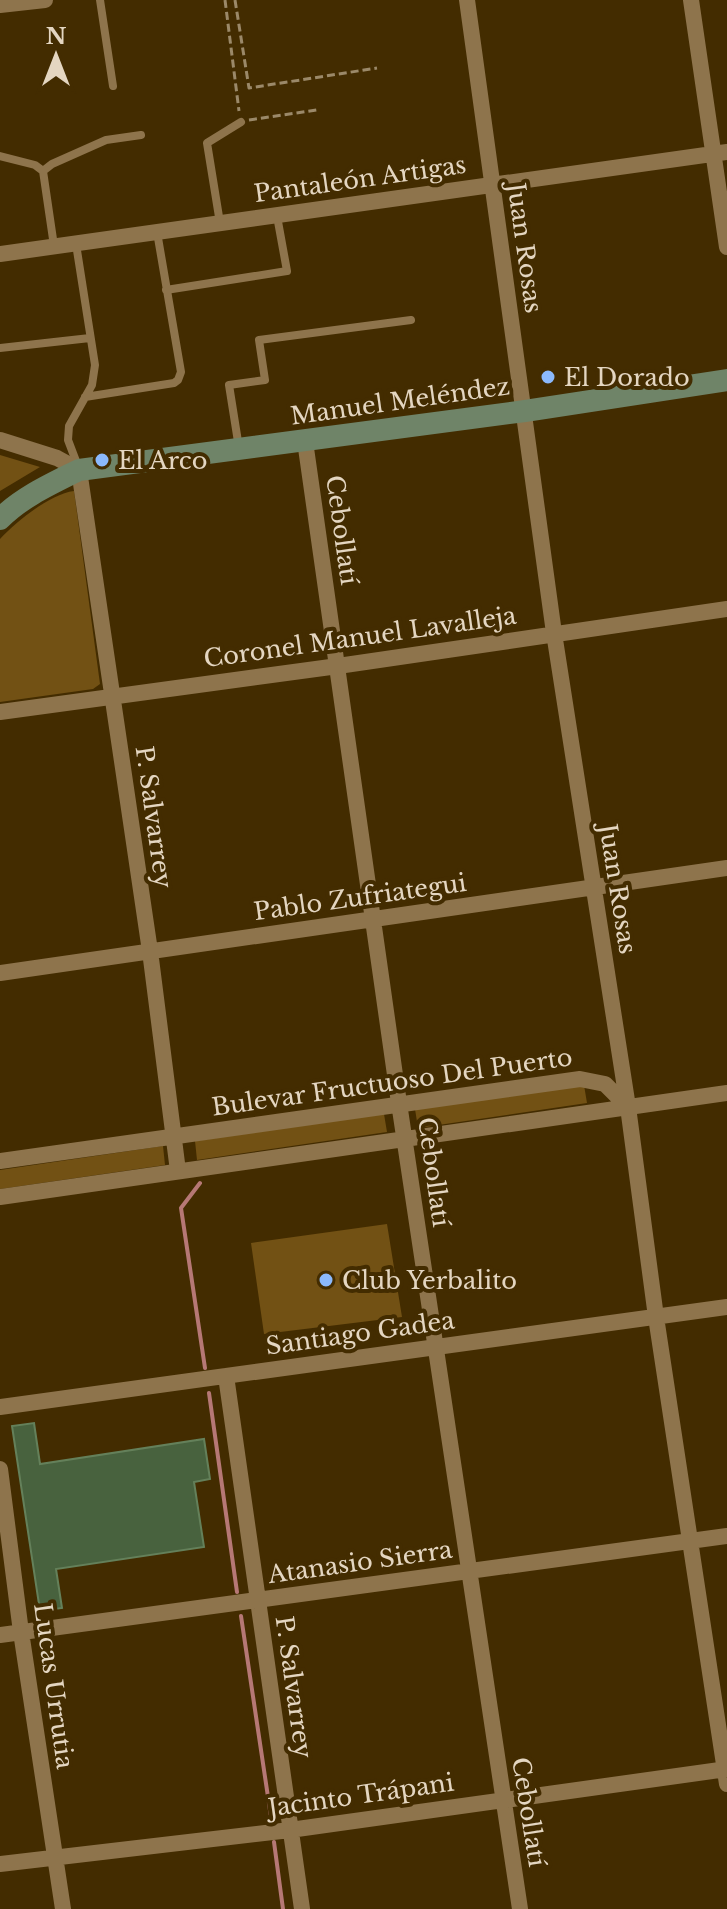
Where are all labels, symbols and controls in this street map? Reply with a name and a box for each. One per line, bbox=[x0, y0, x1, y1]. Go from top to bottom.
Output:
north arrow bbox=[16, 16, 96, 96]
text: N bbox=[46, 23, 67, 50]
street label: Pantaleón Artigas bbox=[252, 150, 468, 208]
street label: Juan Rosas bbox=[501, 178, 548, 315]
place label: El Dorado bbox=[564, 363, 690, 392]
marker: El Dorado bbox=[539, 368, 557, 386]
street label: Manuel Meléndez bbox=[288, 371, 512, 431]
place label: El Arco bbox=[118, 446, 207, 475]
marker: El Arco bbox=[93, 451, 111, 469]
street label: Cebollatí bbox=[320, 473, 364, 588]
street label: Coronel Manuel Lavalleja bbox=[202, 601, 519, 673]
street label: P. Salvarrey bbox=[130, 744, 178, 891]
street label: Juan Rosas bbox=[593, 819, 643, 956]
street label: Pablo Zufriategui bbox=[252, 868, 468, 926]
street label: Bulevar Fructuoso Del Puerto bbox=[210, 1042, 574, 1122]
street label: Cebollatí bbox=[412, 1115, 456, 1230]
place label: Club Yerbalito bbox=[342, 1266, 517, 1295]
marker: Club Yerbalito bbox=[317, 1271, 335, 1289]
street label: Santiago Gadea bbox=[264, 1305, 457, 1361]
street label: Atanasio Sierra bbox=[265, 1535, 455, 1589]
street label: Lucas Urrutia bbox=[28, 1601, 80, 1771]
street label: P. Salvarrey bbox=[270, 1614, 318, 1761]
street label: Cebollatí bbox=[506, 1755, 552, 1870]
street label: Jacinto Trápani bbox=[263, 1768, 456, 1823]

